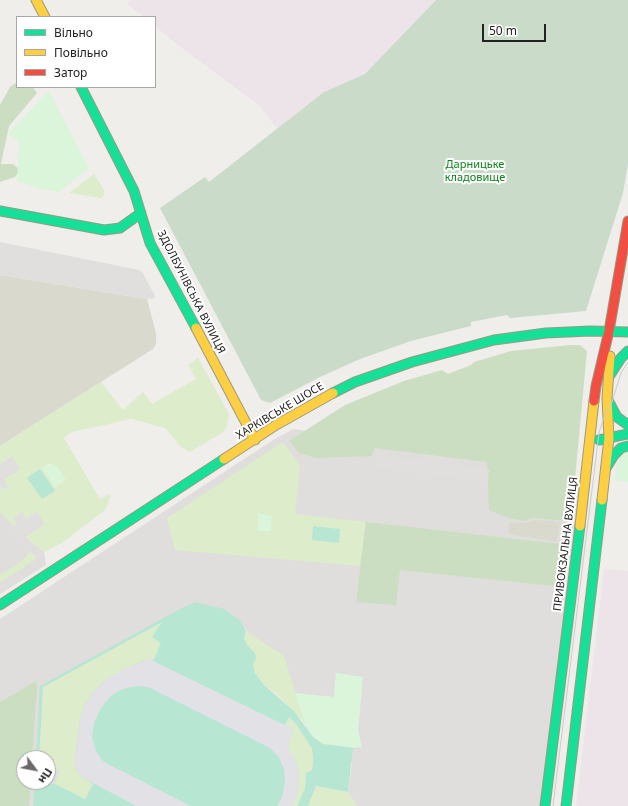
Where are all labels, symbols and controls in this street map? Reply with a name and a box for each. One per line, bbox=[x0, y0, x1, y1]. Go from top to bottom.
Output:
legend bbox=[16, 16, 156, 88]
scale bar bbox=[484, 16, 548, 42]
text: 50 m bbox=[489, 22, 517, 39]
text: Вільно bbox=[54, 24, 93, 41]
text: Повільно bbox=[54, 44, 108, 61]
text: Затор bbox=[54, 64, 87, 81]
park label: Дарницьке кладовище bbox=[445, 158, 505, 184]
street label: ЗДОЛБУНІВСЬКА ВУЛИЦЯ bbox=[154, 228, 228, 356]
street label: ХАРКІВСЬКЕ ШОСЕ bbox=[234, 380, 326, 442]
street label: ПРИВОКЗАЛЬНА ВУЛИЦЯ bbox=[551, 476, 581, 612]
north arrow bbox=[16, 750, 56, 790]
text: Пн bbox=[35, 765, 56, 787]

